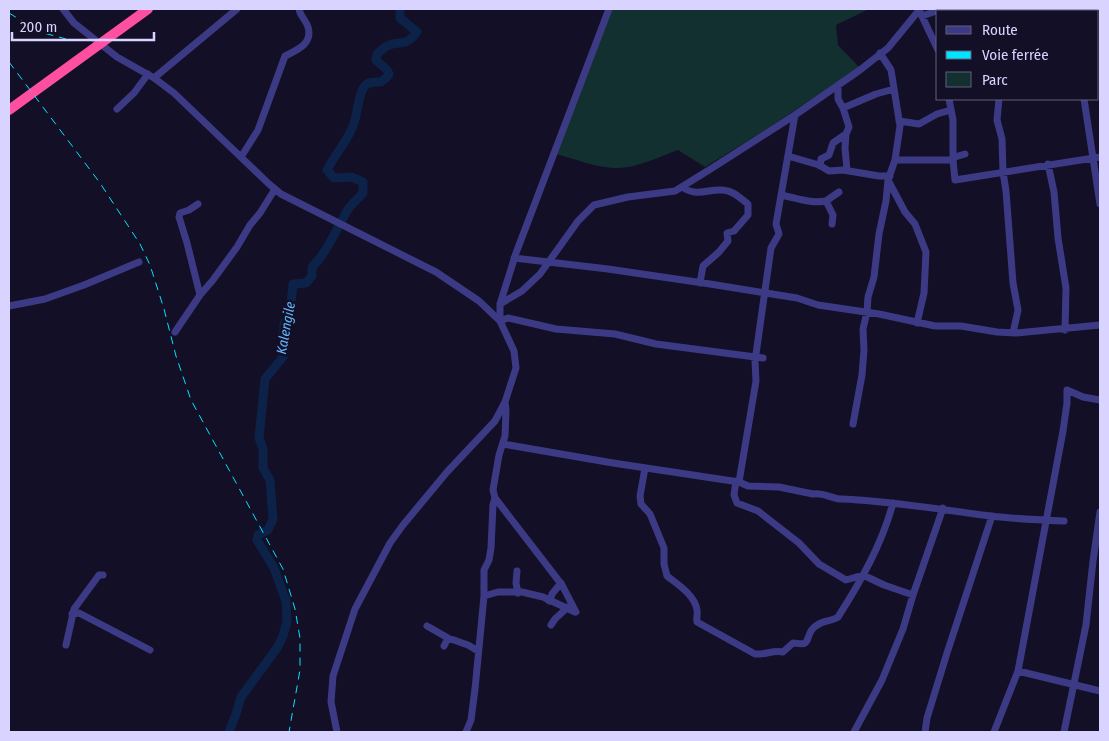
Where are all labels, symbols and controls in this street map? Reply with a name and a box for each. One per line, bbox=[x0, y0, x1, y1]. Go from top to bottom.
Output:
scale bar bbox=[12, 10, 155, 42]
legend bbox=[936, 10, 1099, 100]
text: 200 m bbox=[20, 18, 57, 36]
text: Route bbox=[982, 21, 1018, 39]
text: Voie ferrée bbox=[982, 46, 1049, 64]
text: Parc bbox=[982, 71, 1008, 89]
water label: Kalengile bbox=[273, 300, 299, 356]

